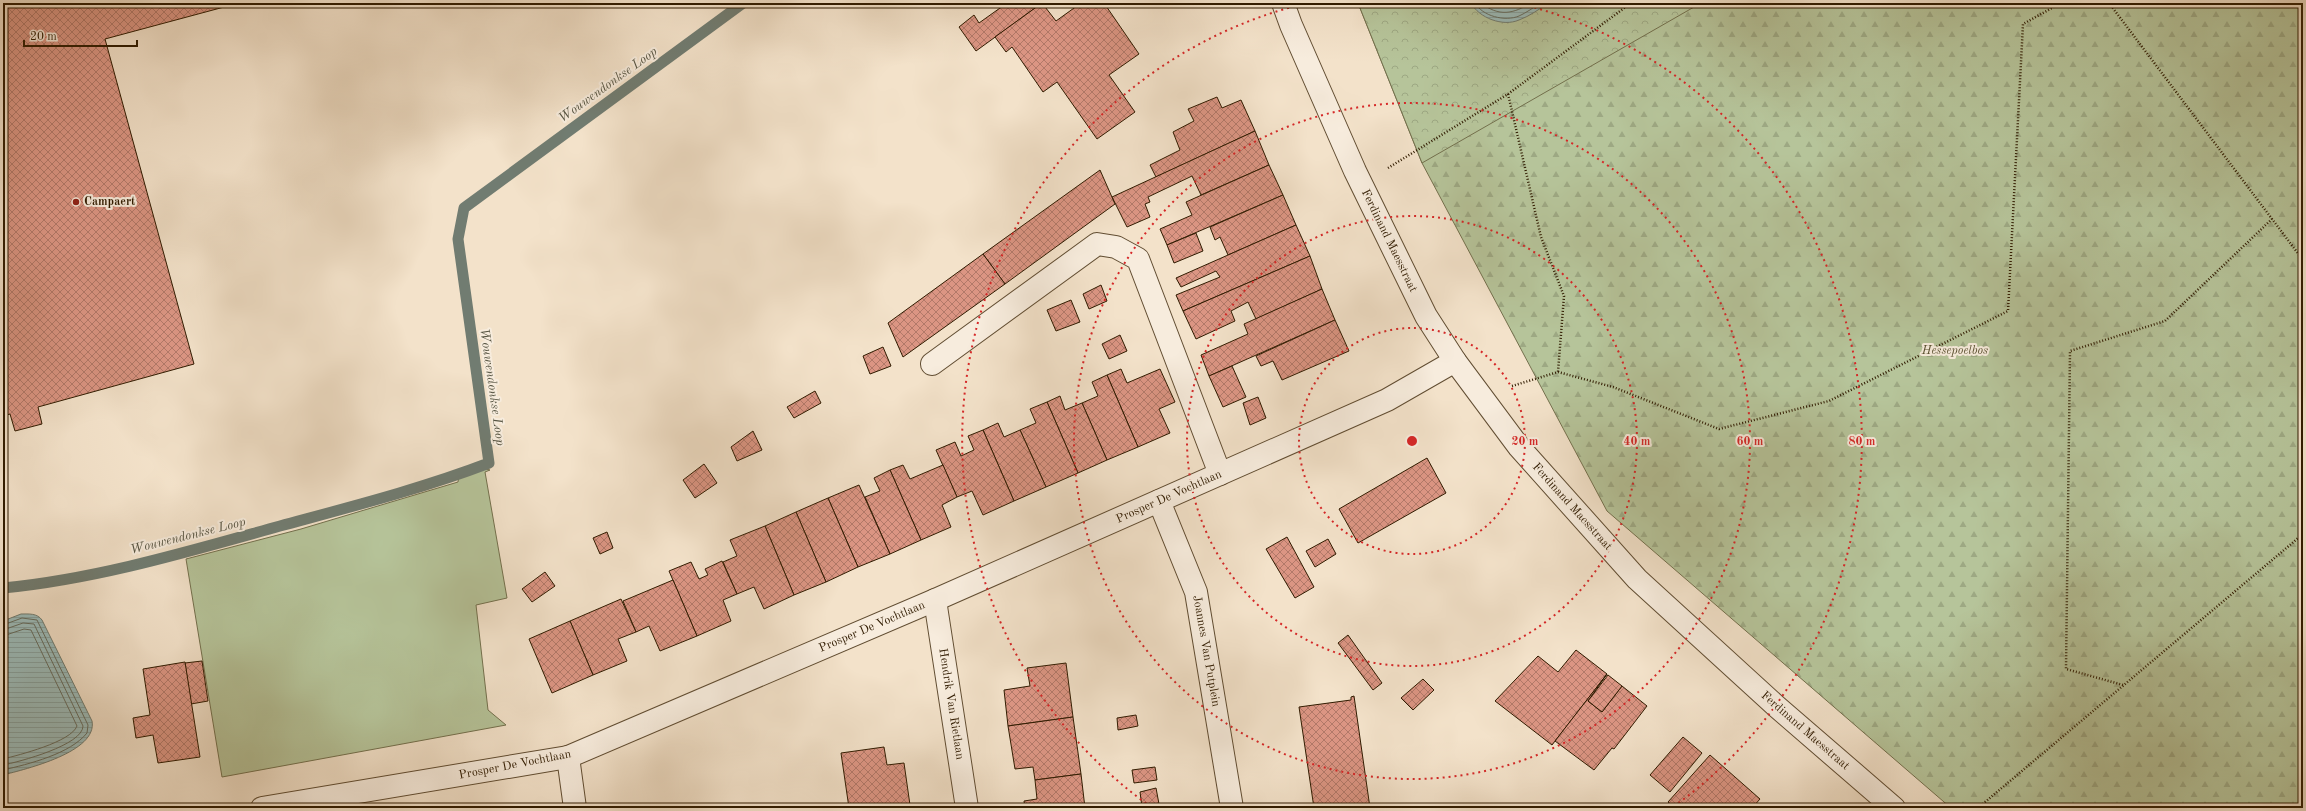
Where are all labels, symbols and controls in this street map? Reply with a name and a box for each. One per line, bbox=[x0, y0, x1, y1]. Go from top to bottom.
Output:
scale bar bbox=[24, 22, 137, 48]
text: 20 m bbox=[30, 31, 57, 43]
water label: Wouwendonkse Loop bbox=[556, 45, 660, 125]
street label: Ferdinand Maesstraat bbox=[1359, 188, 1419, 294]
place label: Campaert bbox=[84, 196, 136, 208]
marker: Campaert bbox=[71, 197, 81, 207]
water label: Wouwendonkse Loop bbox=[477, 327, 507, 447]
park label: Hessepoelbos bbox=[1921, 345, 1988, 357]
centre of rings bbox=[1405, 434, 1419, 448]
text: 20 m bbox=[1512, 436, 1539, 448]
text: 40 m bbox=[1624, 436, 1651, 448]
text: 60 m bbox=[1737, 436, 1764, 448]
text: 80 m bbox=[1849, 436, 1876, 448]
street label: Ferdinand Maesstraat bbox=[1530, 461, 1614, 553]
street label: Prosper De Vochtlaan bbox=[1114, 468, 1224, 526]
water label: Wouwendonkse Loop bbox=[129, 515, 247, 557]
street label: Joannes Van Putplein bbox=[1190, 594, 1222, 708]
street label: Prosper De Vochtlaan bbox=[817, 599, 927, 655]
street label: Hendrik Van Rietlaan bbox=[936, 647, 966, 761]
street label: Ferdinand Maesstraat bbox=[1758, 689, 1852, 773]
street label: Prosper De Vochtlaan bbox=[458, 748, 573, 782]

